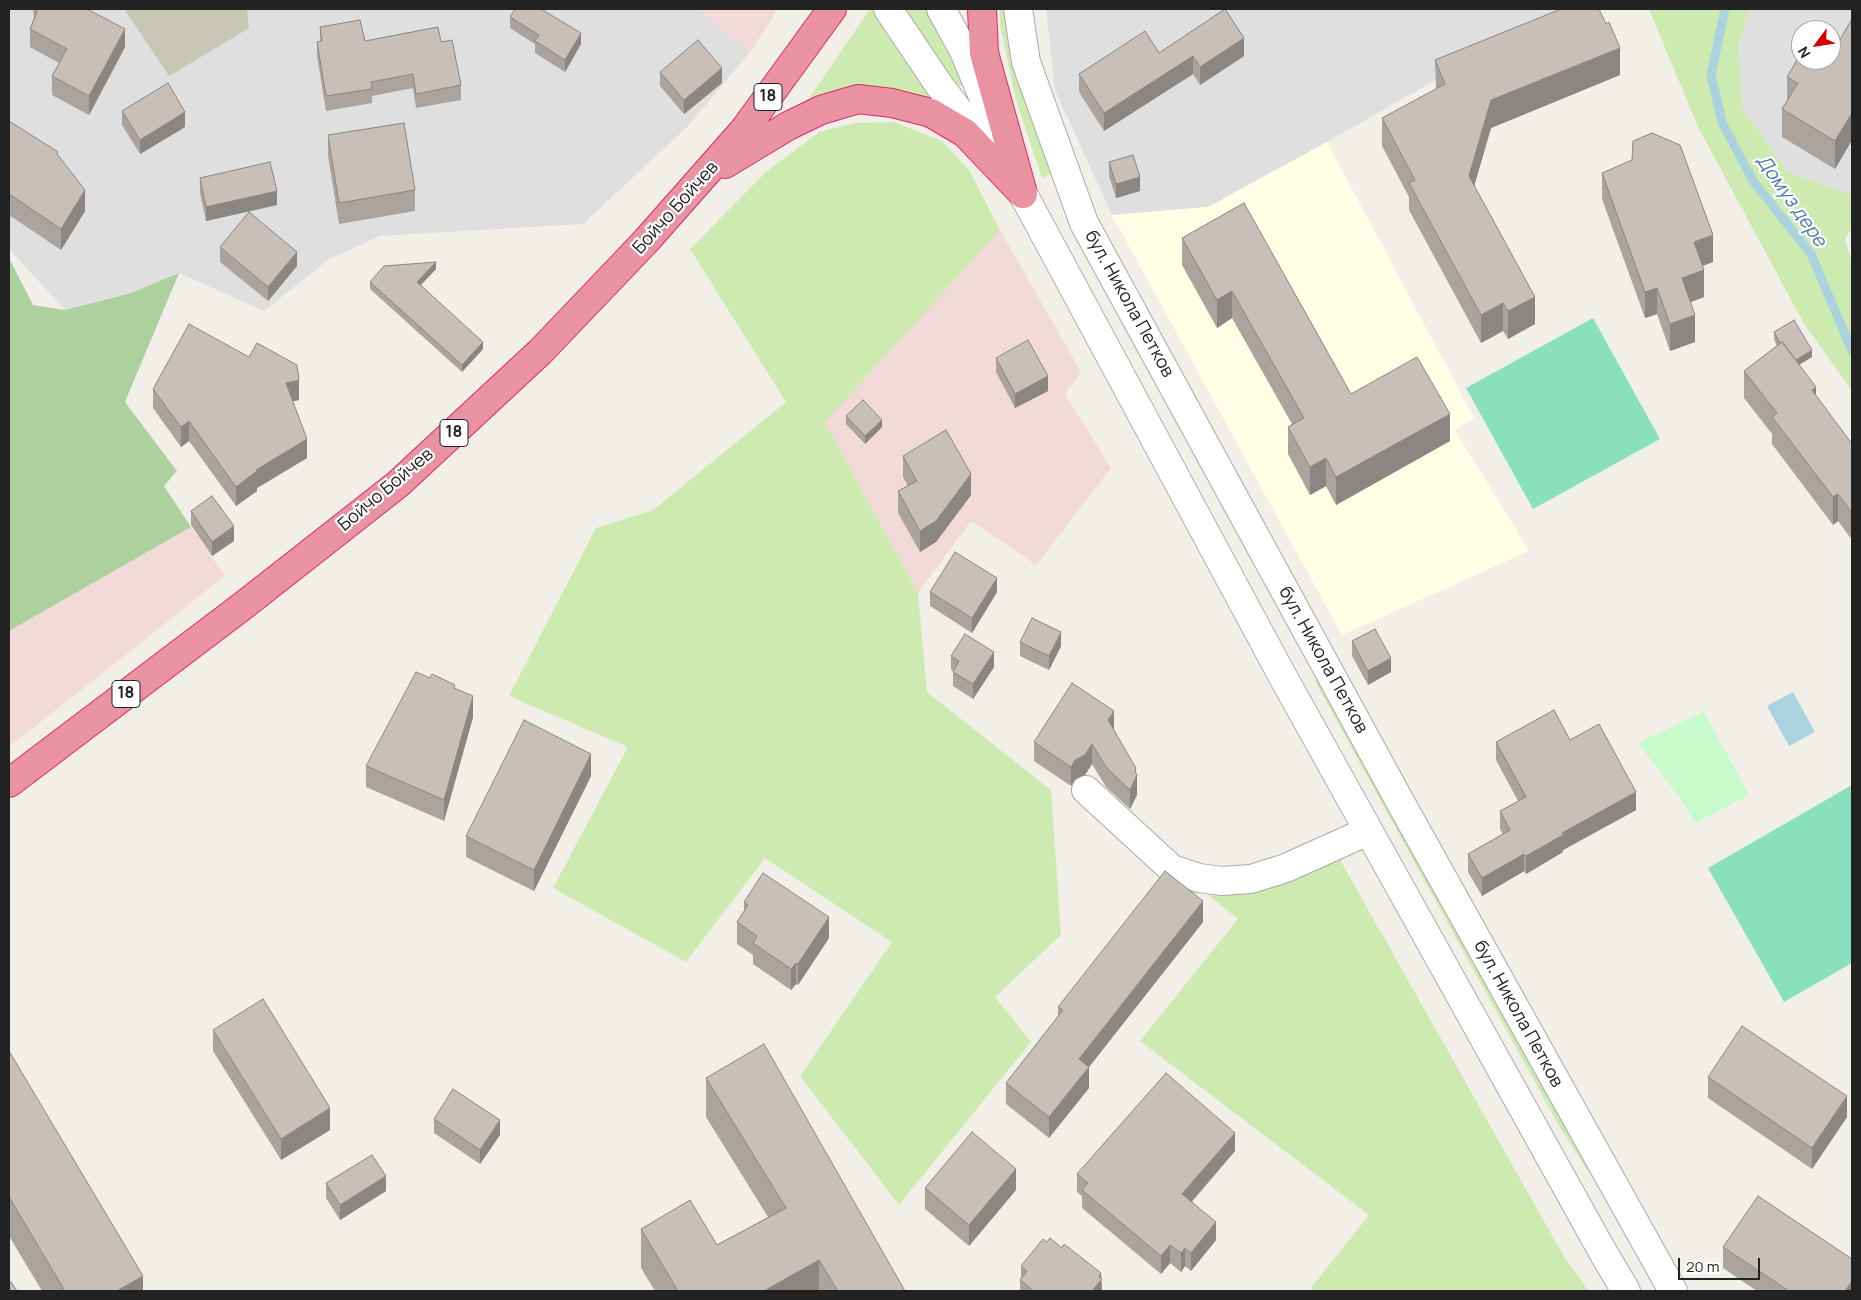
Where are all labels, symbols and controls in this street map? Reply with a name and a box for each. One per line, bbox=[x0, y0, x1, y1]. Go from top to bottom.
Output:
north arrow bbox=[1791, 20, 1841, 70]
text: N bbox=[1793, 43, 1814, 62]
road number: 18 bbox=[754, 84, 782, 110]
water label: Домуз дере bbox=[1751, 151, 1831, 251]
street label: Бойчо Бойчев bbox=[629, 157, 723, 259]
street label: бул. Никола Петков bbox=[1080, 227, 1178, 381]
road number: 18 bbox=[440, 419, 468, 446]
street label: Бойчо Бойчев bbox=[334, 444, 438, 536]
street label: бул. Никола Петков bbox=[1274, 583, 1372, 737]
road number: 18 bbox=[112, 681, 140, 708]
street label: бул. Никола Петков bbox=[1469, 937, 1567, 1091]
scale bar bbox=[1681, 1248, 1764, 1280]
text: 20 m bbox=[1686, 1256, 1719, 1277]

